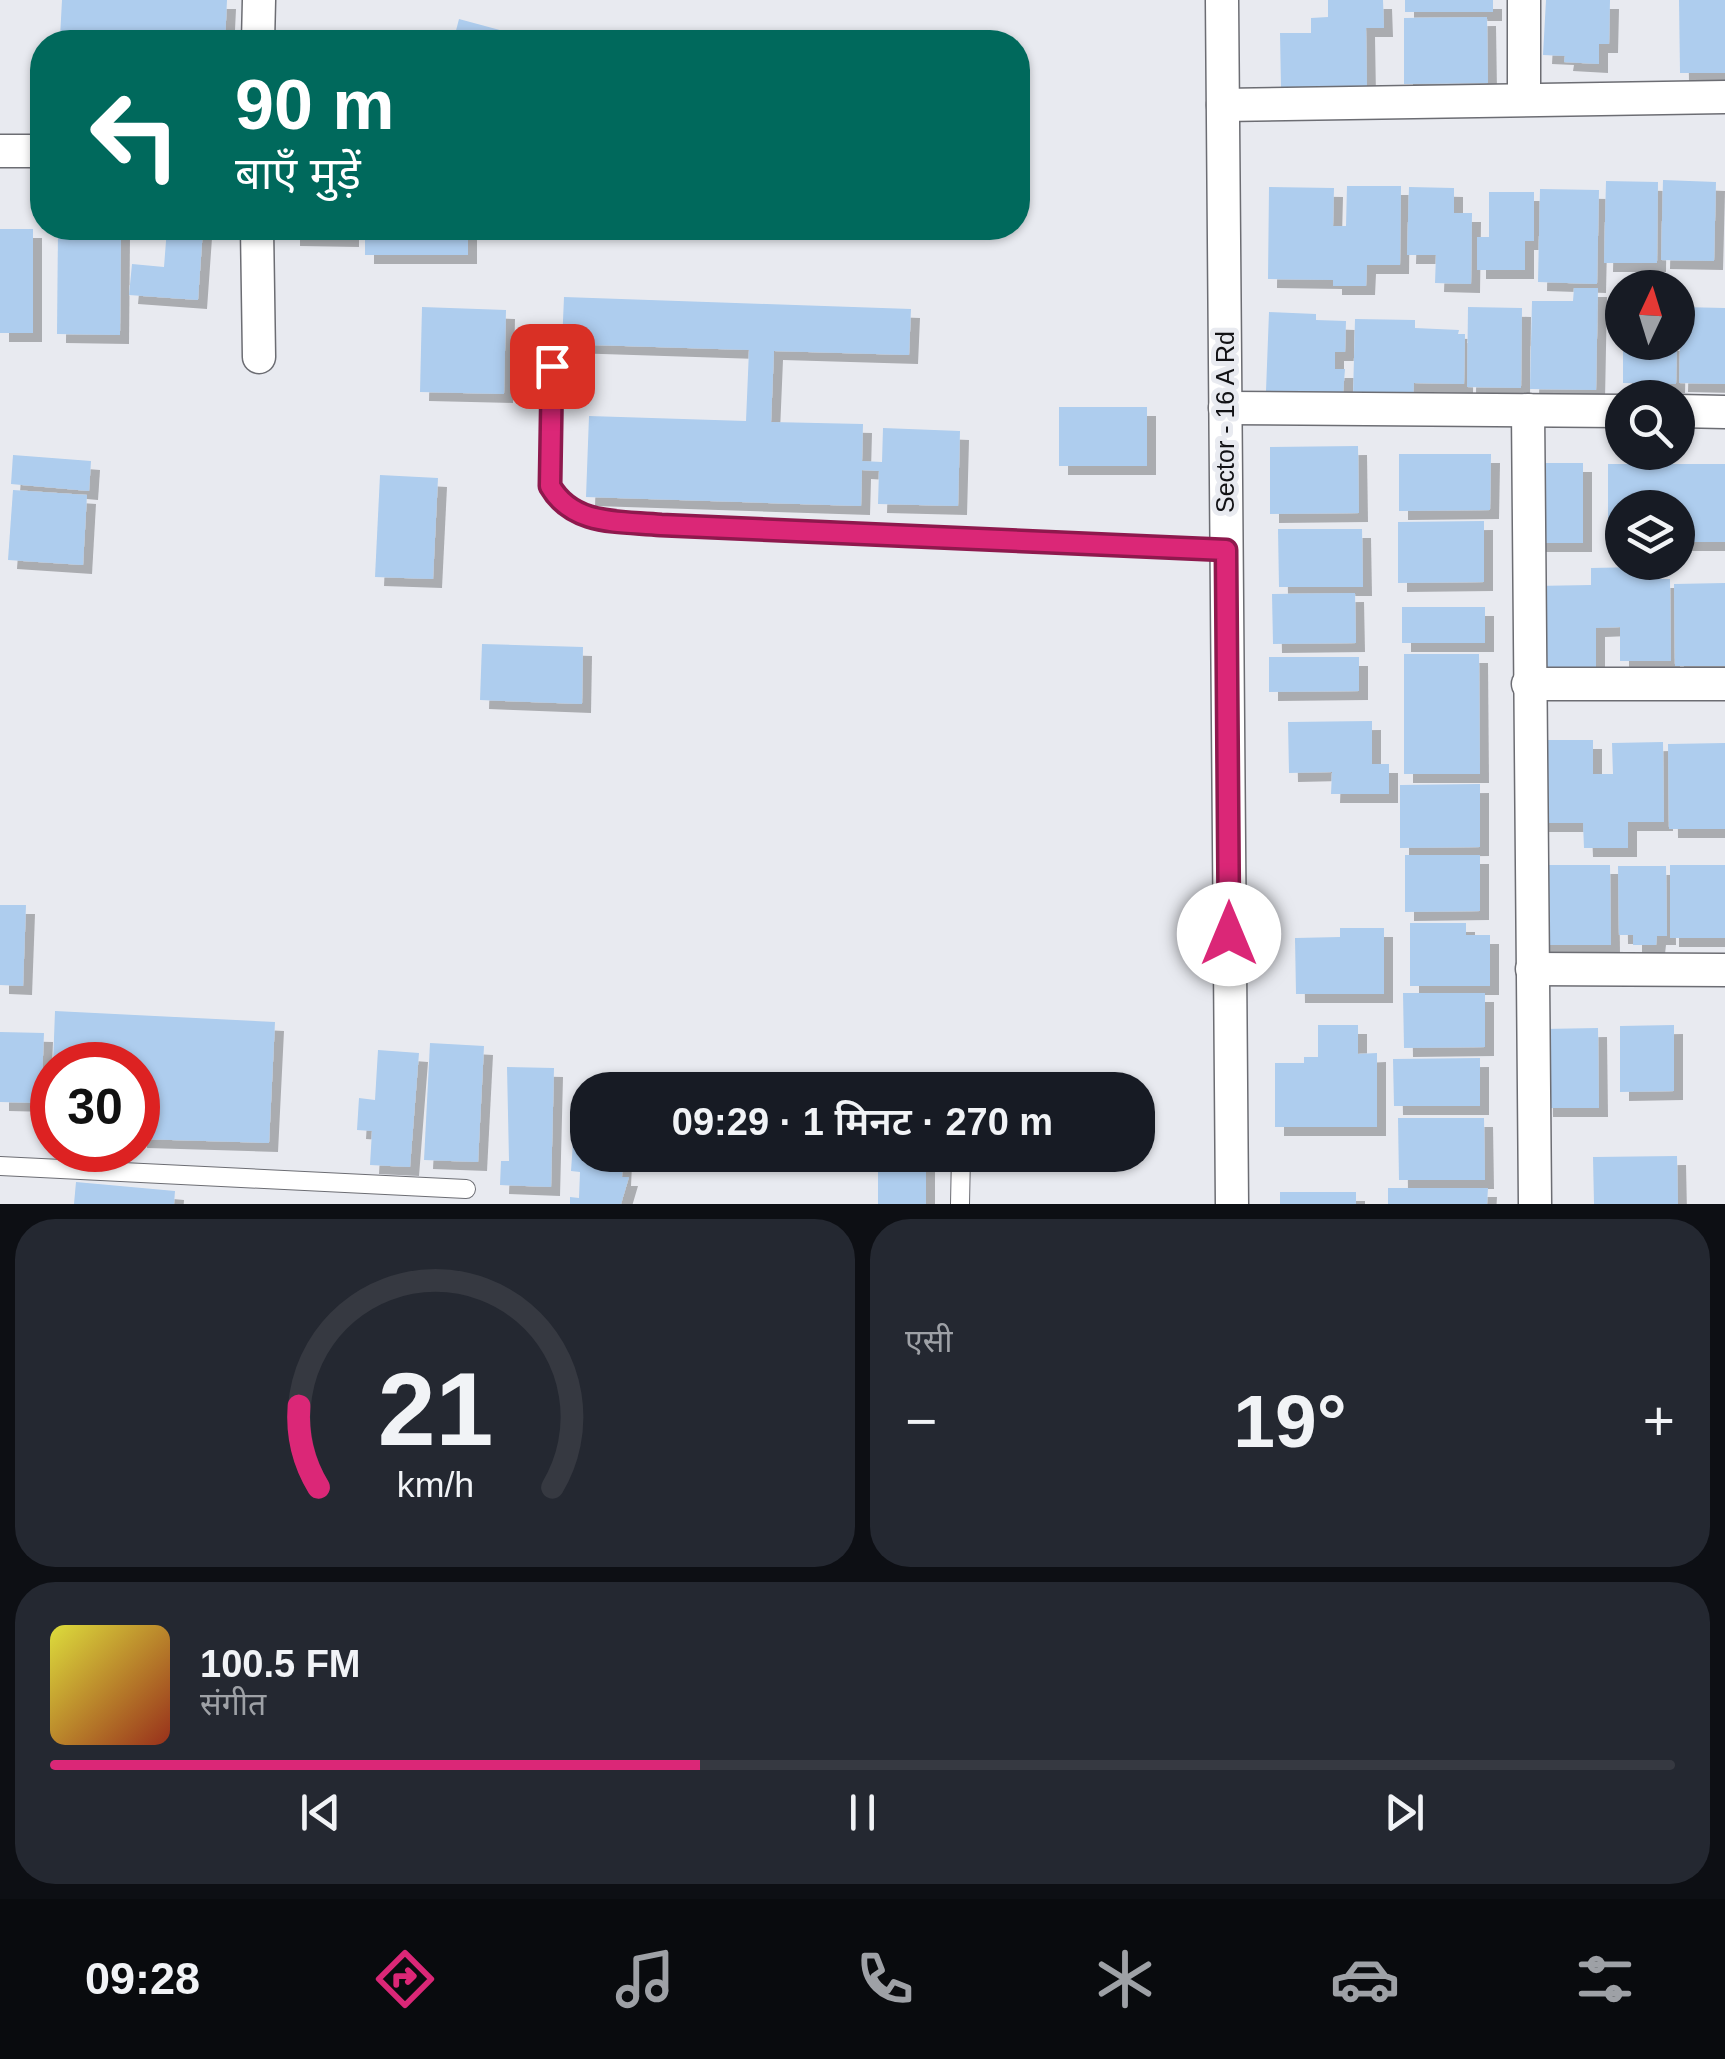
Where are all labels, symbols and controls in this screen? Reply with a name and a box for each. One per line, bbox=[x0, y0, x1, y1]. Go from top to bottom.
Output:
text: 90 m bbox=[235, 66, 395, 144]
icon: left bbox=[70, 70, 200, 200]
text: बाएँ मुड़ें bbox=[235, 148, 361, 199]
north arrow bbox=[1605, 270, 1695, 360]
map controls bbox=[1605, 270, 1695, 580]
pin bbox=[510, 324, 595, 409]
street label: Sector - 16 A Rd bbox=[1211, 331, 1239, 513]
icon: arrive bbox=[525, 339, 580, 394]
button: search bbox=[1605, 380, 1695, 470]
button: layers bbox=[1605, 490, 1695, 580]
position arrow bbox=[1177, 882, 1281, 986]
speed limit sign: 30 bbox=[30, 1042, 160, 1172]
text: 09:29 · 1 मिनट · 270 m bbox=[672, 1101, 1053, 1143]
text: एसी bbox=[905, 1323, 953, 1359]
text: 21 bbox=[377, 1351, 493, 1467]
text: 19° bbox=[1233, 1379, 1347, 1463]
text: − bbox=[905, 1390, 937, 1452]
text: + bbox=[1643, 1390, 1675, 1452]
text: km/h bbox=[396, 1465, 474, 1505]
text: 100.5 FM bbox=[200, 1643, 361, 1685]
text: संगीत bbox=[200, 1686, 266, 1722]
icon: previous bbox=[293, 1785, 348, 1840]
icon: pause bbox=[835, 1785, 890, 1840]
icon: next bbox=[1377, 1785, 1432, 1840]
icon: directions bbox=[370, 1944, 440, 2014]
icon: music bbox=[610, 1944, 680, 2014]
icon: phone bbox=[850, 1944, 920, 2014]
icon: climate bbox=[1090, 1944, 1160, 2014]
icon: car bbox=[1330, 1944, 1400, 2014]
icon: filters bbox=[1570, 1944, 1640, 2014]
text: 09:28 bbox=[85, 1953, 200, 2004]

